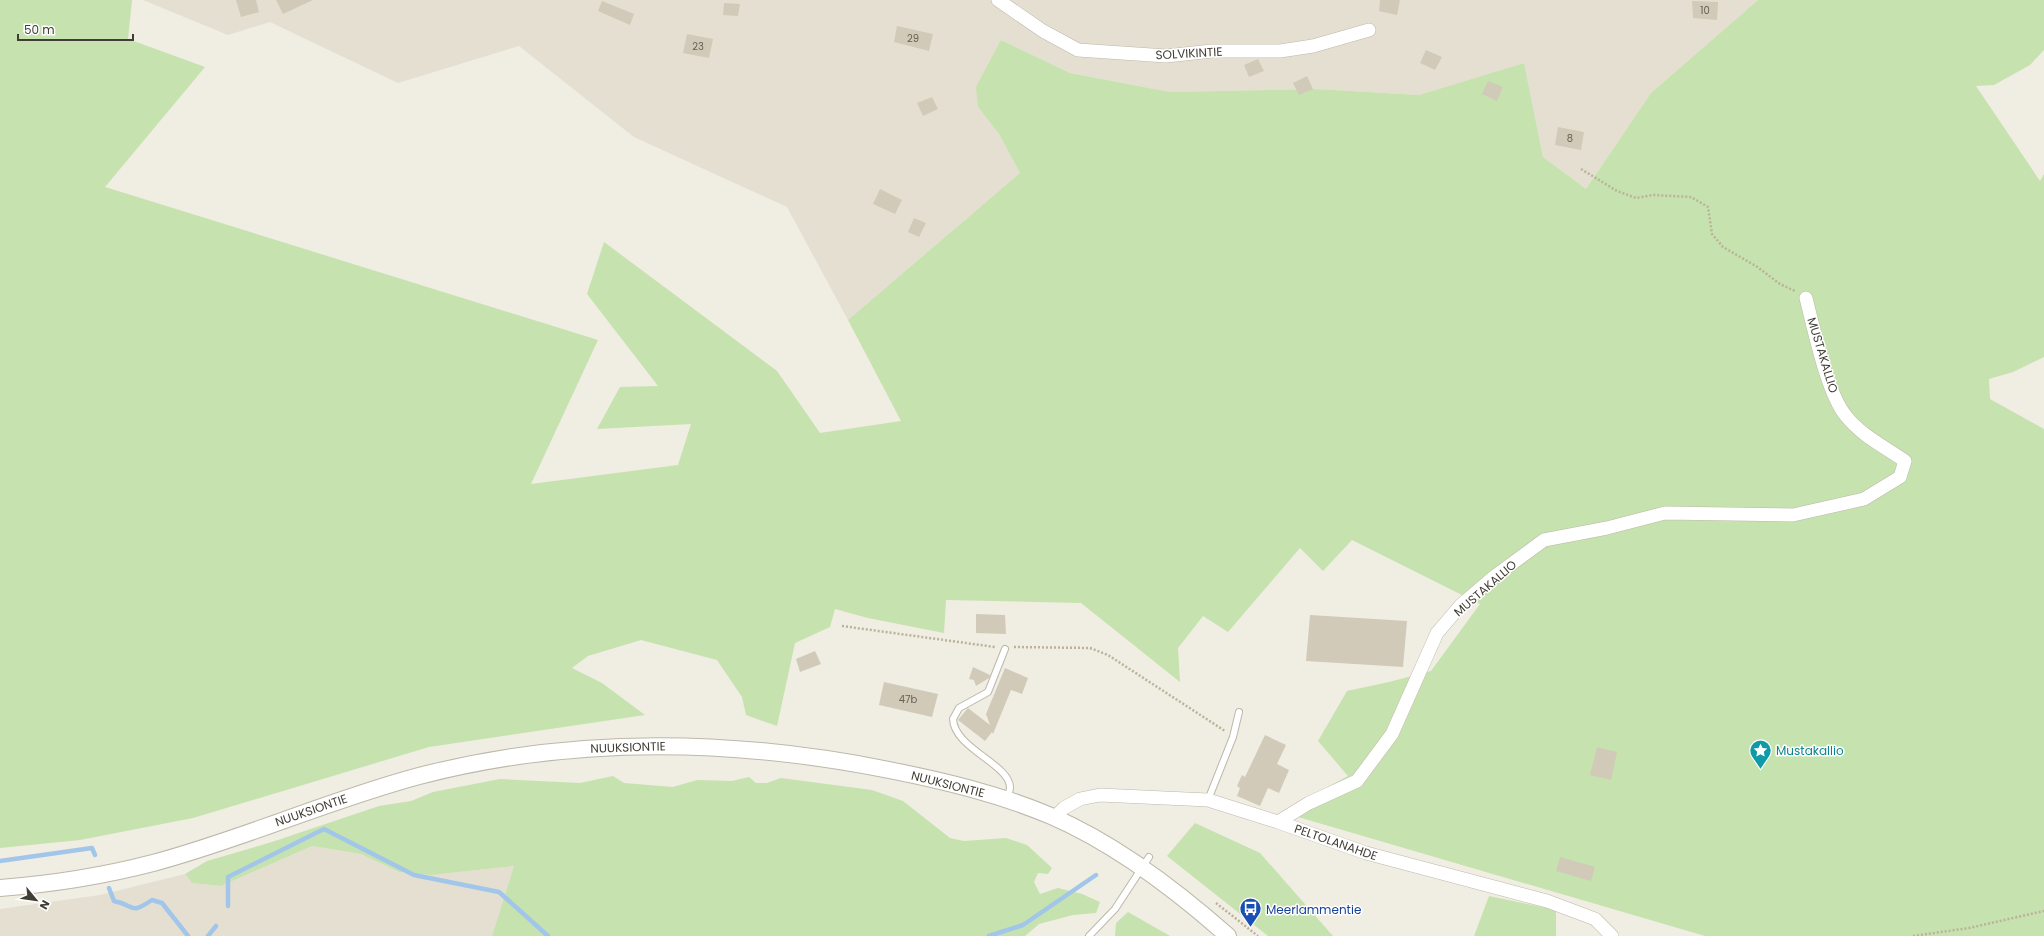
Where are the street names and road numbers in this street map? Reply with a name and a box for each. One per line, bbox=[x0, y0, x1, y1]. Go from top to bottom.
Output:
street label: SOLVIKINTIE bbox=[1155, 43, 1223, 63]
street label: MUSTAKALLIO bbox=[1803, 315, 1843, 395]
street label: MUSTAKALLIO bbox=[1450, 556, 1520, 620]
street label: NUUKSIONTIE bbox=[590, 737, 666, 757]
street label: NUUKSIONTIE bbox=[909, 767, 987, 801]
street label: NUUKSIONTIE bbox=[273, 790, 349, 830]
street label: PELTOLANAHDE bbox=[1292, 820, 1380, 864]

